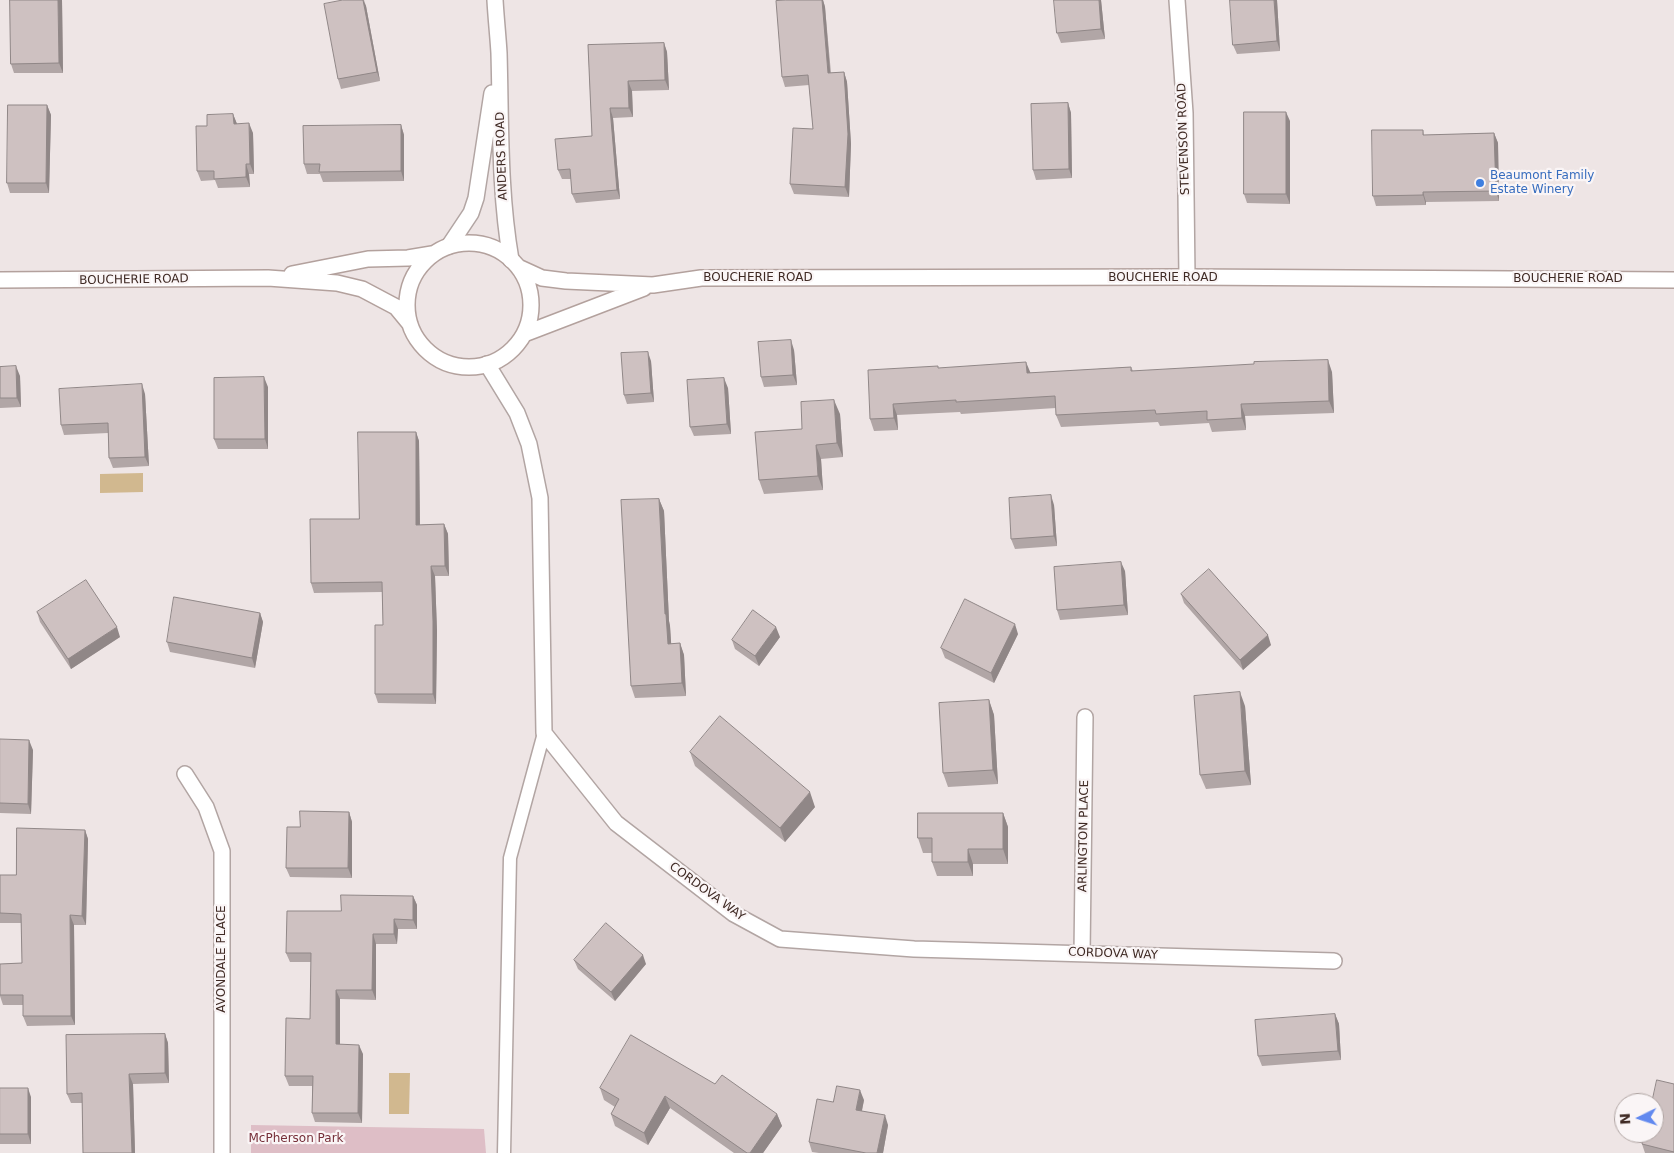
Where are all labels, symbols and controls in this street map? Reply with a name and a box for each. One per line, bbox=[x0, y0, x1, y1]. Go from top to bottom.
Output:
street label: STEVENSON ROAD bbox=[1175, 83, 1193, 195]
street label: ANDERS ROAD bbox=[493, 111, 511, 201]
place label: Beaumont Family Estate Winery bbox=[1490, 169, 1594, 197]
marker: Beaumont Family Estate Winery bbox=[1474, 177, 1486, 189]
street label: BOUCHERIE ROAD bbox=[703, 271, 813, 285]
street label: BOUCHERIE ROAD bbox=[1108, 271, 1218, 285]
street label: BOUCHERIE ROAD bbox=[79, 272, 189, 288]
street label: BOUCHERIE ROAD bbox=[1513, 272, 1623, 286]
street label: ARLINGTON PLACE bbox=[1076, 780, 1092, 892]
street label: CORDOVA WAY bbox=[666, 860, 748, 924]
street label: AVONDALE PLACE bbox=[215, 905, 229, 1013]
street label: CORDOVA WAY bbox=[1068, 945, 1158, 963]
north arrow bbox=[1614, 1093, 1664, 1143]
text: N bbox=[1617, 1113, 1633, 1125]
park label: McPherson Park bbox=[248, 1132, 344, 1146]

